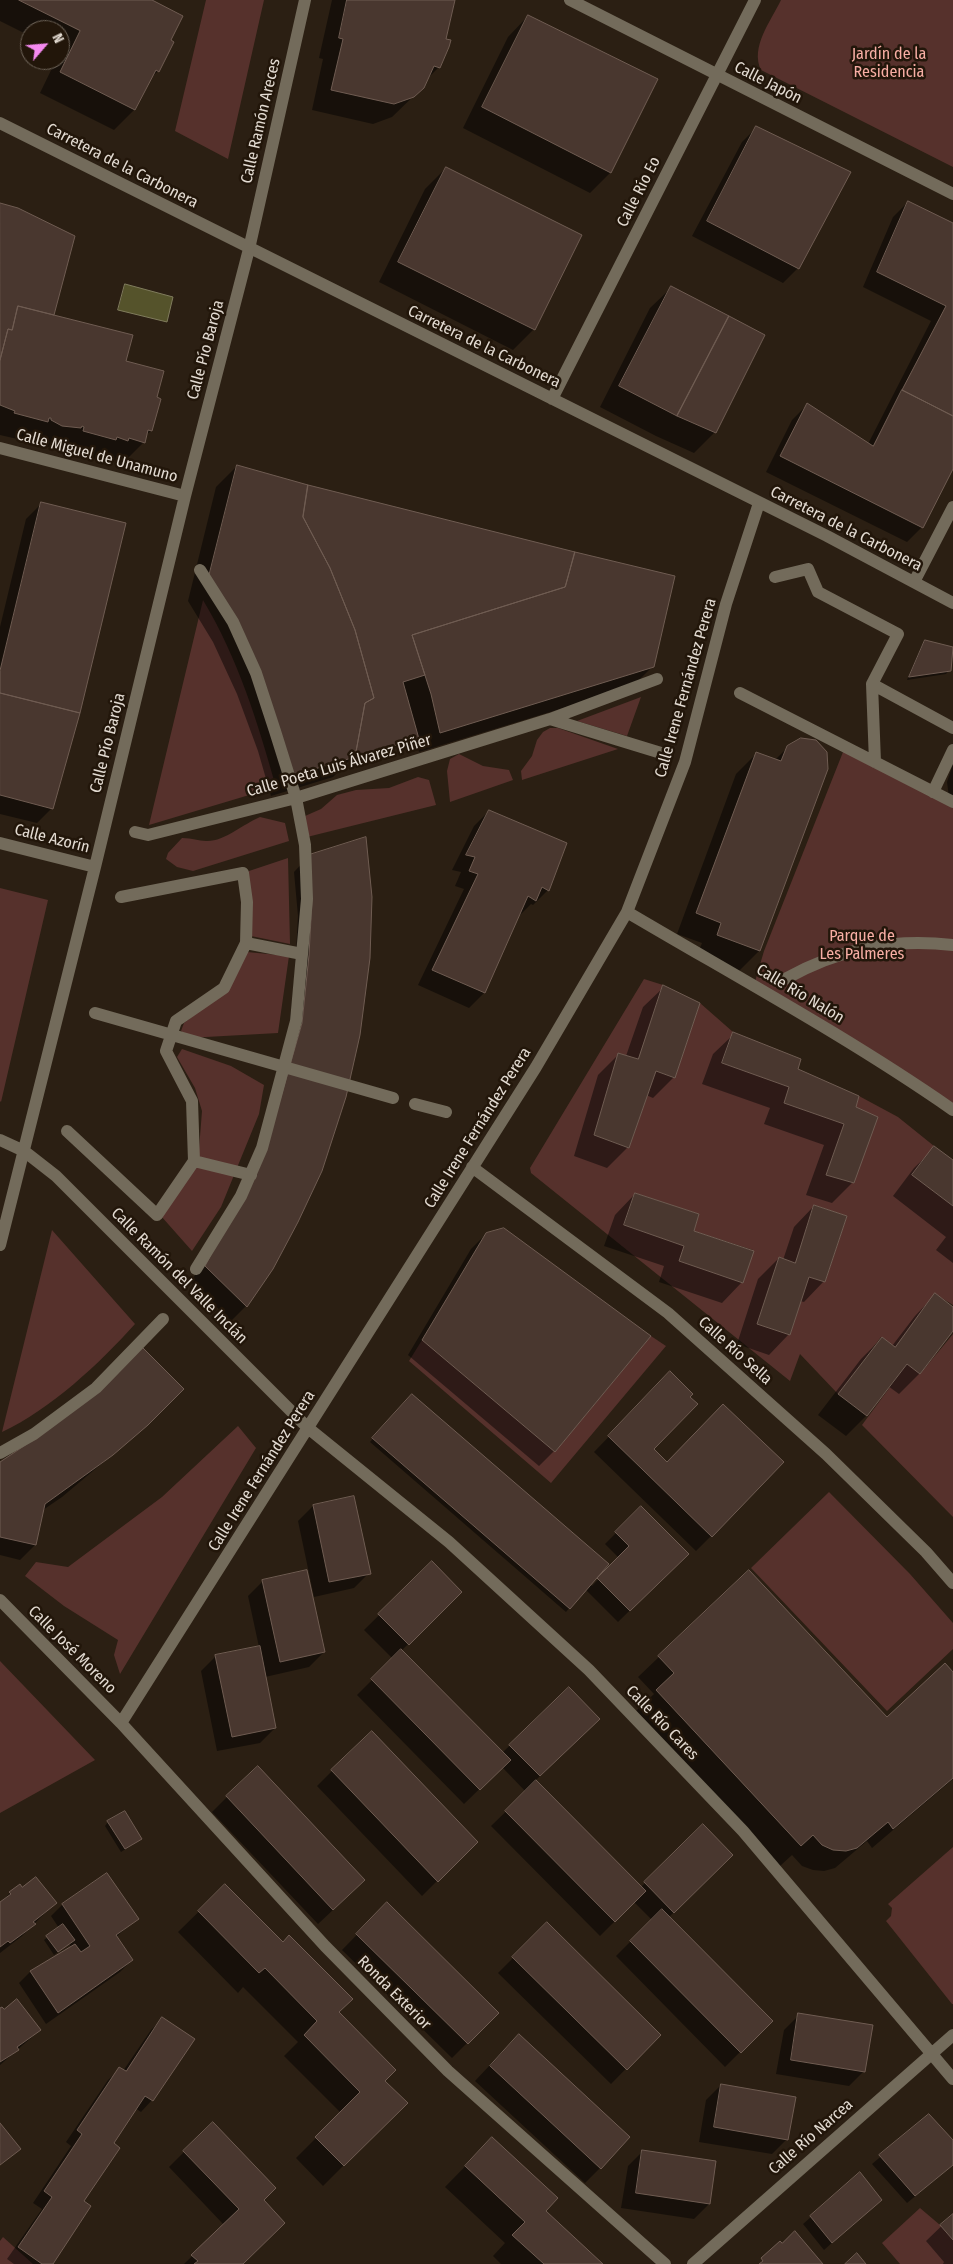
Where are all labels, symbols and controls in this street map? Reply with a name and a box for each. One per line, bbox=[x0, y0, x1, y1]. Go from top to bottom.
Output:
north arrow bbox=[20, 20, 70, 70]
text: N bbox=[48, 31, 67, 46]
park label: Jardín de la Residencia bbox=[852, 45, 926, 83]
street label: Calle Ramón Areces bbox=[237, 57, 285, 185]
street label: Calle Japón bbox=[731, 58, 805, 108]
street label: Carretera de la Carbonera bbox=[43, 119, 201, 213]
street label: Calle Río Eo bbox=[613, 154, 665, 230]
street label: Calle Pío Baroja bbox=[183, 298, 229, 402]
street label: Carretera de la Carbonera bbox=[404, 302, 564, 392]
street label: Calle Miguel de Unamuno bbox=[14, 425, 180, 487]
street label: Carretera de la Carbonera bbox=[767, 482, 925, 576]
street label: Calle Irene Fernández Perera bbox=[651, 596, 721, 780]
street label: Calle Pío Baroja bbox=[86, 691, 130, 795]
street label: Calle Poeta Luis Álvarez Piñer bbox=[245, 730, 433, 802]
street label: Calle Azorín bbox=[12, 820, 92, 858]
park label: Parque de Les Palmeres bbox=[820, 927, 904, 965]
street label: Calle Río Nalón bbox=[753, 960, 847, 1028]
street label: Calle Irene Fernández Perera bbox=[421, 1044, 535, 1212]
street label: Calle Ramón del Valle Inclán bbox=[107, 1204, 251, 1348]
street label: Calle Río Sella bbox=[694, 1313, 776, 1389]
street label: Calle Irene Fernández Perera bbox=[205, 1387, 319, 1555]
street label: Calle José Moreno bbox=[24, 1602, 120, 1698]
street label: Calle Río Cares bbox=[622, 1682, 702, 1764]
street label: Ronda Exterior bbox=[353, 1952, 435, 2034]
street label: Calle Río Narcea bbox=[765, 2095, 857, 2179]

